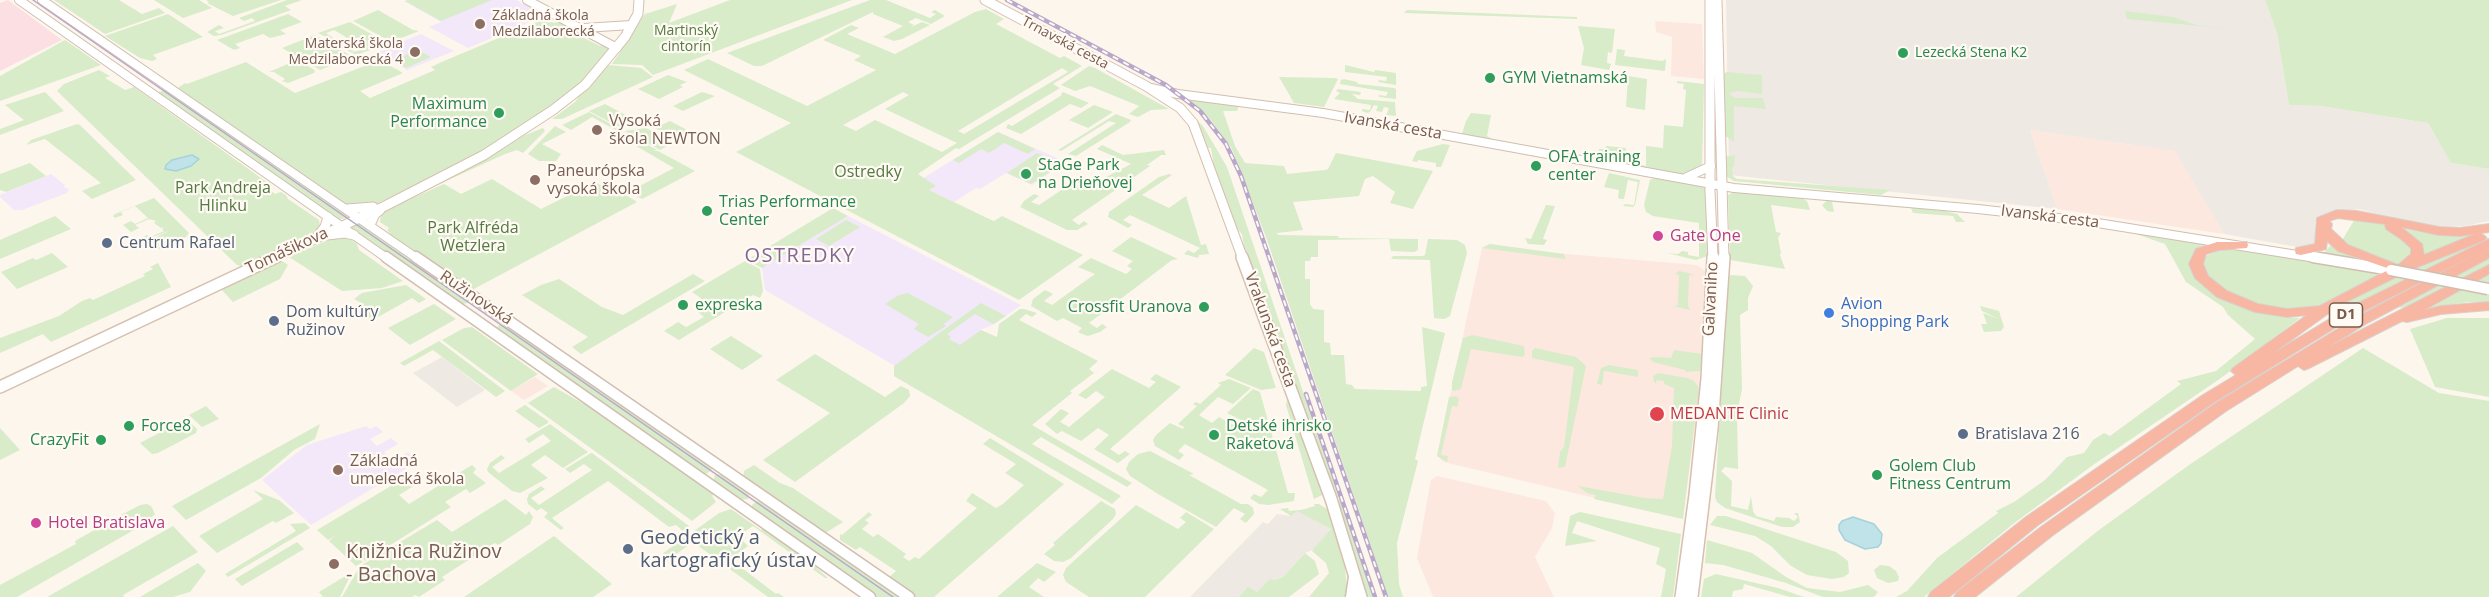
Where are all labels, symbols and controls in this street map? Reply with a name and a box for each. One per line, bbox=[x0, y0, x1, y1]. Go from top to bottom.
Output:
place label: Základná škola Medzilaborecká bbox=[492, 8, 595, 40]
street label: Trnavská cesta bbox=[1019, 13, 1111, 73]
marker: Základná škola Medzilaborecká bbox=[473, 17, 487, 31]
park label: Martinský cintorín bbox=[654, 23, 718, 56]
place label: Materská škola Medzilaborecká 4 bbox=[289, 36, 403, 68]
marker: Materská škola Medzilaborecká 4 bbox=[408, 45, 422, 59]
place label: Lezecká Stena K2 bbox=[1915, 45, 2027, 61]
marker: Lezecká Stena K2 bbox=[1896, 46, 1910, 60]
place label: GYM Vietnamská bbox=[1502, 68, 1628, 88]
marker: GYM Vietnamská bbox=[1483, 71, 1497, 85]
place label: Maximum Performance bbox=[390, 94, 487, 132]
marker: Maximum Performance bbox=[492, 106, 506, 120]
street label: Ivanská cesta bbox=[1343, 108, 1443, 144]
place label: Vysoká škola NEWTON bbox=[609, 111, 721, 149]
marker: Vysoká škola NEWTON bbox=[590, 123, 604, 137]
place label: OFA training center bbox=[1548, 147, 1640, 185]
place label: StaGe Park na Drieňovej bbox=[1038, 155, 1132, 193]
marker: OFA training center bbox=[1529, 159, 1543, 173]
place label: Рaneurópska vysoká škola bbox=[547, 161, 645, 199]
park label: Ostredky bbox=[834, 162, 902, 182]
marker: StaGe Park na Drieňovej bbox=[1019, 167, 1033, 181]
marker: Рaneurópska vysoká škola bbox=[528, 173, 542, 187]
park label: Park Andreja Hlinku bbox=[175, 178, 271, 216]
place label: Trias Performance Center bbox=[719, 192, 856, 230]
street label: Ivanská cesta bbox=[2000, 201, 2100, 233]
marker: Trias Performance Center bbox=[700, 204, 714, 218]
park label: Park Alfréda Wetzlera bbox=[427, 218, 519, 256]
street label: Tomášikova bbox=[243, 224, 331, 278]
place label: Gate One bbox=[1670, 226, 1741, 246]
marker: Gate One bbox=[1651, 229, 1665, 243]
place label: Centrum Rafael bbox=[119, 233, 235, 253]
marker: Centrum Rafael bbox=[100, 236, 114, 250]
district label: OSTREDKY bbox=[745, 244, 855, 268]
street label: Galvaniho bbox=[1699, 261, 1723, 337]
street label: Ružinovská bbox=[436, 267, 516, 329]
street label: Vrakunská cesta bbox=[1240, 270, 1300, 390]
place label: Avion Shopping Park bbox=[1841, 294, 1949, 332]
place label: expreska bbox=[695, 295, 763, 315]
place label: Crossfit Uranova bbox=[1068, 297, 1192, 317]
marker: expreska bbox=[676, 298, 690, 312]
marker: Crossfit Uranova bbox=[1197, 300, 1211, 314]
place label: Dom kultúry Ružinov bbox=[286, 302, 379, 340]
road number: D1 bbox=[2330, 303, 2362, 327]
marker: Avion Shopping Park bbox=[1822, 306, 1836, 320]
marker: Dom kultúry Ružinov bbox=[267, 314, 281, 328]
place label: MEDANTE Clinic bbox=[1670, 404, 1789, 424]
marker: MEDANTE Clinic bbox=[1648, 405, 1666, 423]
place label: Force8 bbox=[141, 416, 191, 436]
place label: Detské ihrisko Raketová bbox=[1226, 416, 1332, 454]
marker: Force8 bbox=[122, 419, 136, 433]
place label: Bratislava 216 bbox=[1975, 424, 2080, 444]
marker: Bratislava 216 bbox=[1956, 427, 1970, 441]
marker: Detské ihrisko Raketová bbox=[1207, 428, 1221, 442]
place label: CrazyFit bbox=[30, 430, 89, 450]
marker: CrazyFit bbox=[94, 433, 108, 447]
place label: Základná umelecká škola bbox=[350, 451, 464, 489]
place label: Golem Club Fitness Centrum bbox=[1889, 456, 2011, 494]
marker: Základná umelecká škola bbox=[331, 463, 345, 477]
marker: Golem Club Fitness Centrum bbox=[1870, 468, 1884, 482]
place label: Hotel Bratislava bbox=[48, 513, 165, 533]
marker: Hotel Bratislava bbox=[29, 516, 43, 530]
place label: Geodetický a kartografický ústav bbox=[640, 526, 816, 573]
place label: Knižnica Ružinov - Bachova bbox=[346, 540, 501, 587]
marker: Geodetický a kartografický ústav bbox=[621, 542, 635, 556]
marker: Knižnica Ružinov - Bachova bbox=[327, 557, 341, 571]

